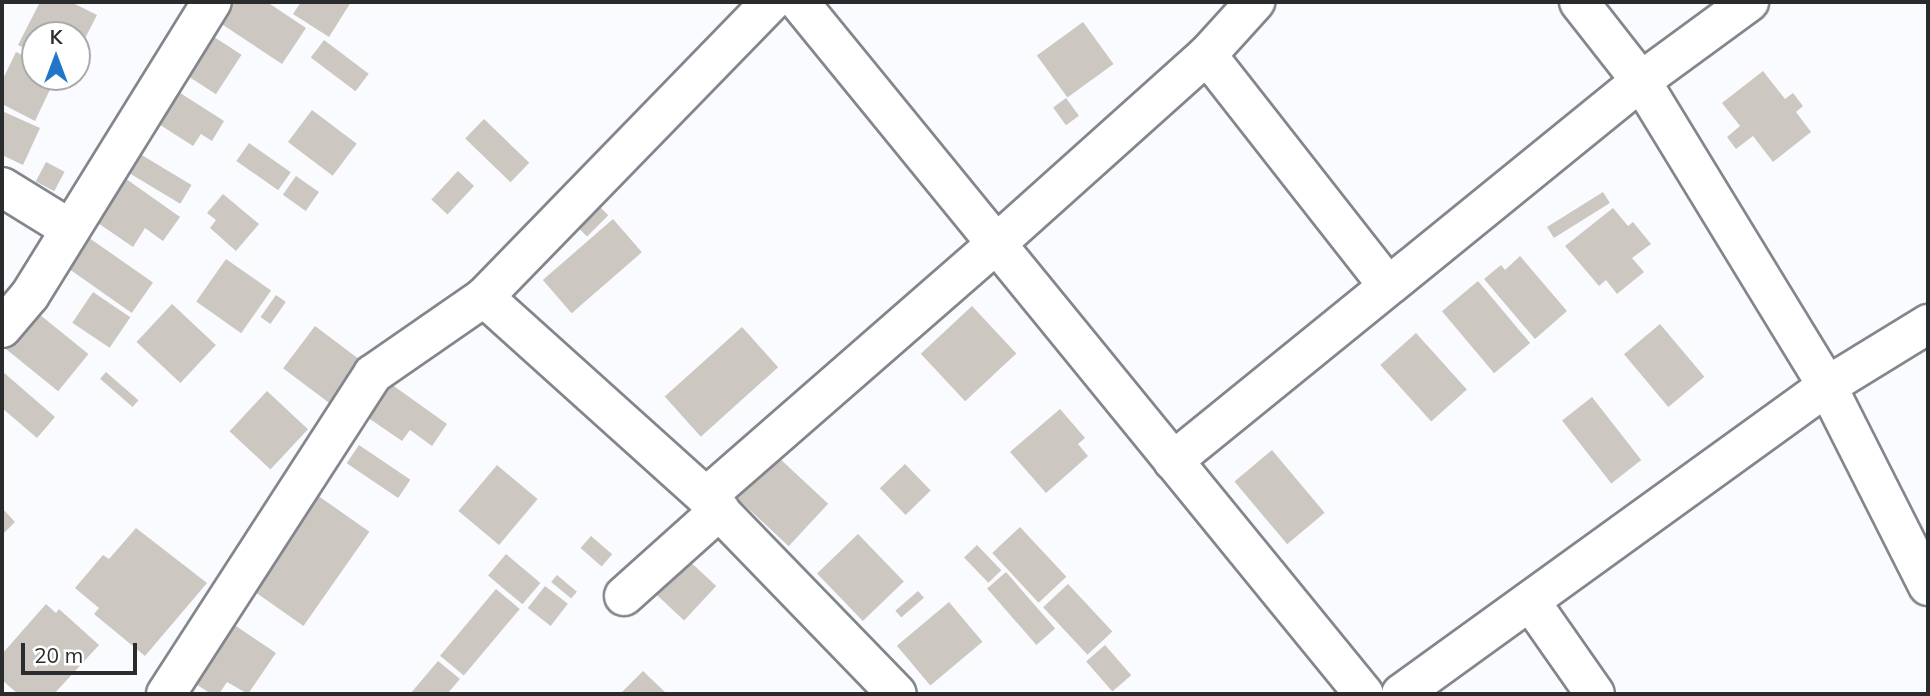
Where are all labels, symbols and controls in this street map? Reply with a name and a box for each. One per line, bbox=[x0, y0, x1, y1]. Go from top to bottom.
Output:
north arrow bbox=[21, 21, 91, 91]
text: K bbox=[50, 25, 62, 49]
scale bar bbox=[24, 630, 140, 674]
text: 20 m bbox=[34, 642, 83, 668]

